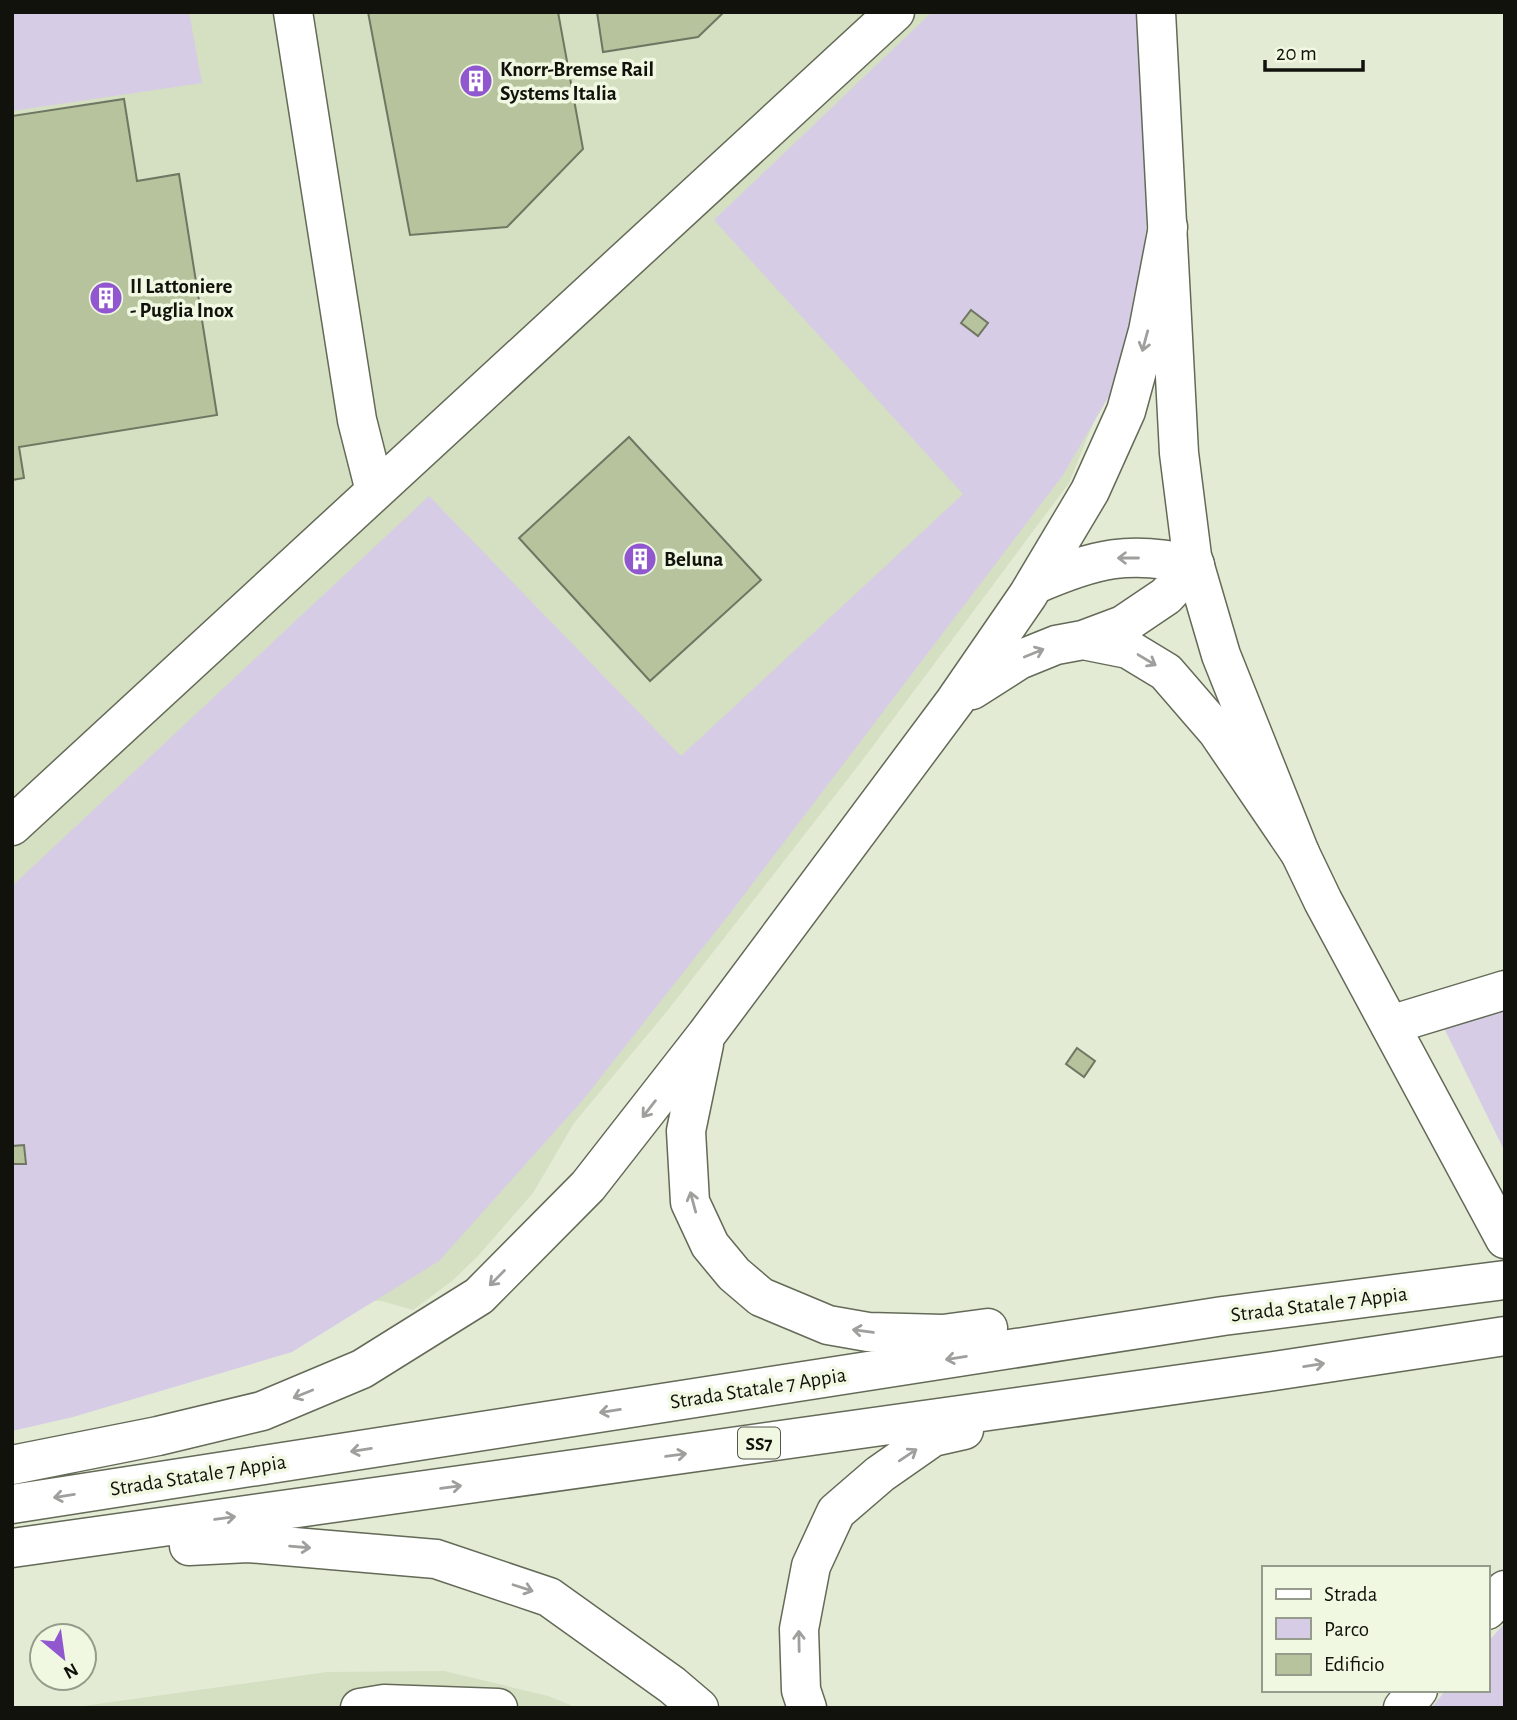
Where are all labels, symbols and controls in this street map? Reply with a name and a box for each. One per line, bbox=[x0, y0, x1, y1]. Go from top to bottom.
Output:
scale bar bbox=[1265, 28, 1363, 72]
text: 20 m bbox=[1276, 43, 1317, 64]
place label: Knorr-Bremse Rail Systems Italia bbox=[500, 59, 654, 104]
building icon: Knorr-Bremse Rail Systems Italia bbox=[457, 62, 495, 100]
place label: Il Lattoniere - Puglia Inox bbox=[130, 276, 234, 321]
building icon: Il Lattoniere - Puglia Inox bbox=[87, 279, 125, 317]
one-way arrow bbox=[1137, 330, 1150, 352]
building icon: Beluna bbox=[621, 540, 659, 578]
place label: Beluna bbox=[664, 549, 723, 570]
one-way arrow bbox=[1117, 551, 1140, 564]
one-way arrow bbox=[1023, 646, 1045, 659]
one-way arrow bbox=[1136, 654, 1156, 668]
one-way arrow bbox=[641, 1099, 656, 1117]
one-way arrow bbox=[686, 1192, 699, 1214]
one-way arrow bbox=[489, 1269, 506, 1286]
street label: Strada Statale 7 Appia bbox=[1229, 1283, 1409, 1326]
one-way arrow bbox=[852, 1324, 875, 1337]
one-way arrow bbox=[945, 1352, 968, 1365]
one-way arrow bbox=[1302, 1358, 1325, 1371]
street label: Strada Statale 7 Appia bbox=[669, 1364, 848, 1413]
one-way arrow bbox=[293, 1388, 315, 1401]
one-way arrow bbox=[599, 1405, 622, 1418]
road number: SS7 bbox=[738, 1428, 780, 1458]
one-way arrow bbox=[350, 1444, 373, 1457]
one-way arrow bbox=[664, 1448, 687, 1461]
one-way arrow bbox=[897, 1448, 917, 1462]
street label: Strada Statale 7 Appia bbox=[109, 1451, 288, 1500]
one-way arrow bbox=[439, 1480, 462, 1493]
one-way arrow bbox=[53, 1490, 75, 1503]
one-way arrow bbox=[214, 1512, 236, 1525]
one-way arrow bbox=[289, 1541, 311, 1554]
legend bbox=[1262, 1566, 1489, 1692]
one-way arrow bbox=[511, 1583, 533, 1595]
text: Strada bbox=[1324, 1584, 1378, 1605]
text: Parco bbox=[1324, 1619, 1369, 1640]
north arrow bbox=[28, 1622, 98, 1692]
one-way arrow bbox=[793, 1630, 806, 1653]
text: Edificio bbox=[1324, 1654, 1385, 1675]
text: N bbox=[60, 1659, 81, 1682]

